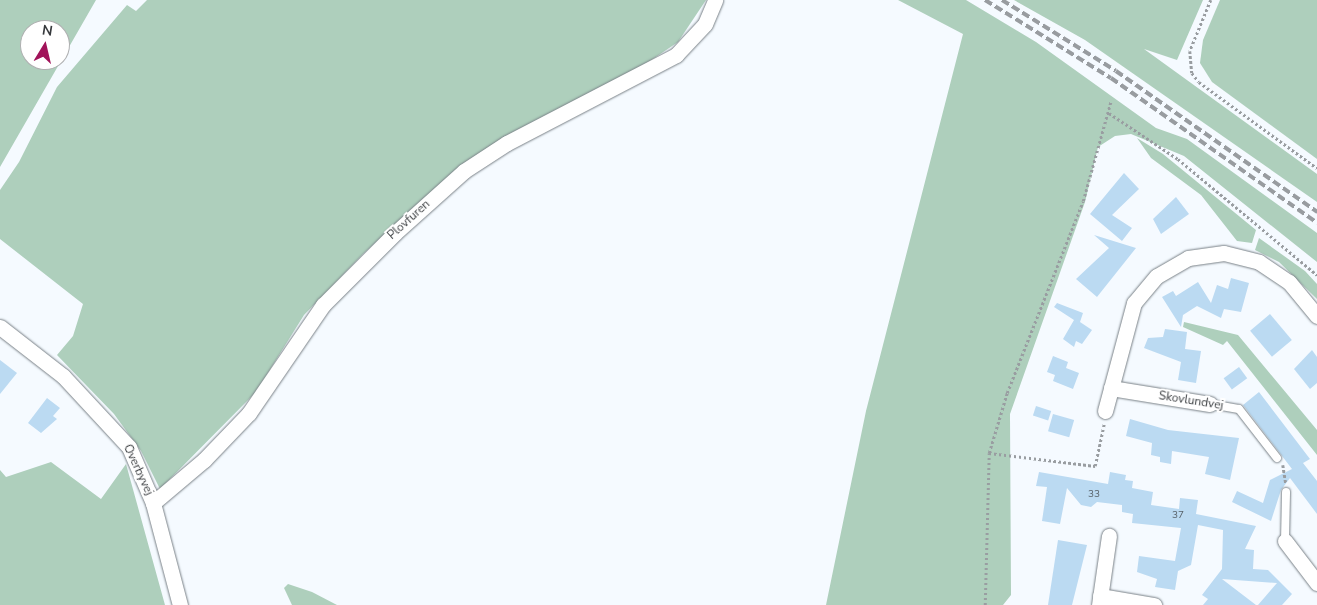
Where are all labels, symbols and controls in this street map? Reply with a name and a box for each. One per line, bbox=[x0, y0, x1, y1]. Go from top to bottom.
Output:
north arrow bbox=[20, 20, 70, 70]
text: N bbox=[41, 20, 54, 41]
street label: Plovfuren bbox=[385, 197, 433, 243]
street label: Skovlundvej bbox=[1158, 389, 1224, 413]
street label: Overbyvej bbox=[120, 442, 156, 498]
house number: 33 bbox=[1088, 489, 1100, 501]
house number: 37 bbox=[1172, 510, 1184, 522]

